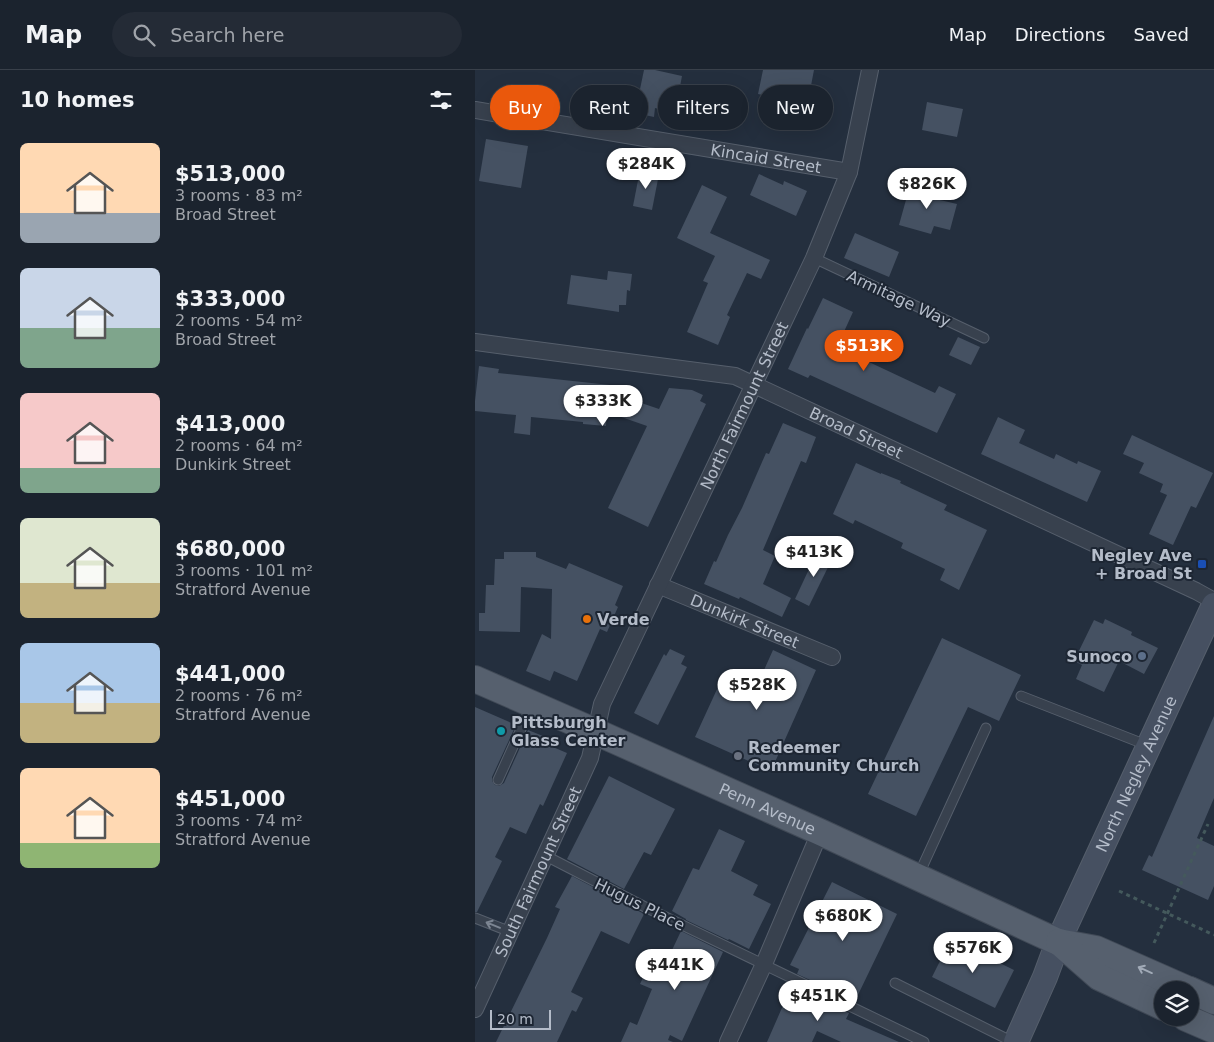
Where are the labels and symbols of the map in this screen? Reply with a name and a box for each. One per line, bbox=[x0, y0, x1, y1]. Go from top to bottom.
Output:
street label: Kincaid Street bbox=[709, 140, 823, 177]
pin: $284K bbox=[611, 148, 681, 190]
pin: $826K bbox=[892, 168, 962, 210]
street label: Armitage Way bbox=[844, 266, 954, 331]
street label: North Fairmount Street bbox=[696, 319, 792, 493]
pin: $513K bbox=[829, 330, 899, 372]
pin: $333K bbox=[568, 384, 638, 427]
street label: Broad Street bbox=[806, 403, 906, 463]
pin: $413K bbox=[779, 536, 849, 578]
place label: Negley Ave + Broad St bbox=[1091, 546, 1192, 583]
marker: Negley Ave + Broad St bbox=[1196, 558, 1208, 570]
street label: Dunkirk Street bbox=[687, 590, 802, 652]
place label: Verde bbox=[597, 610, 650, 629]
marker: Verde bbox=[581, 613, 593, 625]
place label: Sunoco bbox=[1066, 647, 1132, 666]
marker: Sunoco bbox=[1136, 650, 1148, 662]
pin: $528K bbox=[722, 668, 792, 711]
street label: North Negley Avenue bbox=[1092, 693, 1181, 855]
place label: Pittsburgh Glass Center bbox=[511, 713, 626, 750]
marker: Pittsburgh Glass Center bbox=[495, 725, 507, 737]
place label: Redeemer Community Church bbox=[748, 738, 919, 775]
marker: Redeemer Community Church bbox=[732, 750, 744, 762]
street label: Penn Avenue bbox=[716, 779, 819, 839]
street label: South Fairmount Street bbox=[491, 784, 586, 960]
street label: Hugus Place bbox=[591, 874, 688, 935]
pin: $680K bbox=[808, 900, 878, 942]
one-way arrow bbox=[486, 920, 501, 929]
pin: $576K bbox=[938, 932, 1008, 974]
pin: $441K bbox=[640, 948, 710, 991]
one-way arrow bbox=[1138, 965, 1153, 974]
pin: $451K bbox=[783, 980, 853, 1022]
scale bar bbox=[490, 1007, 551, 1030]

